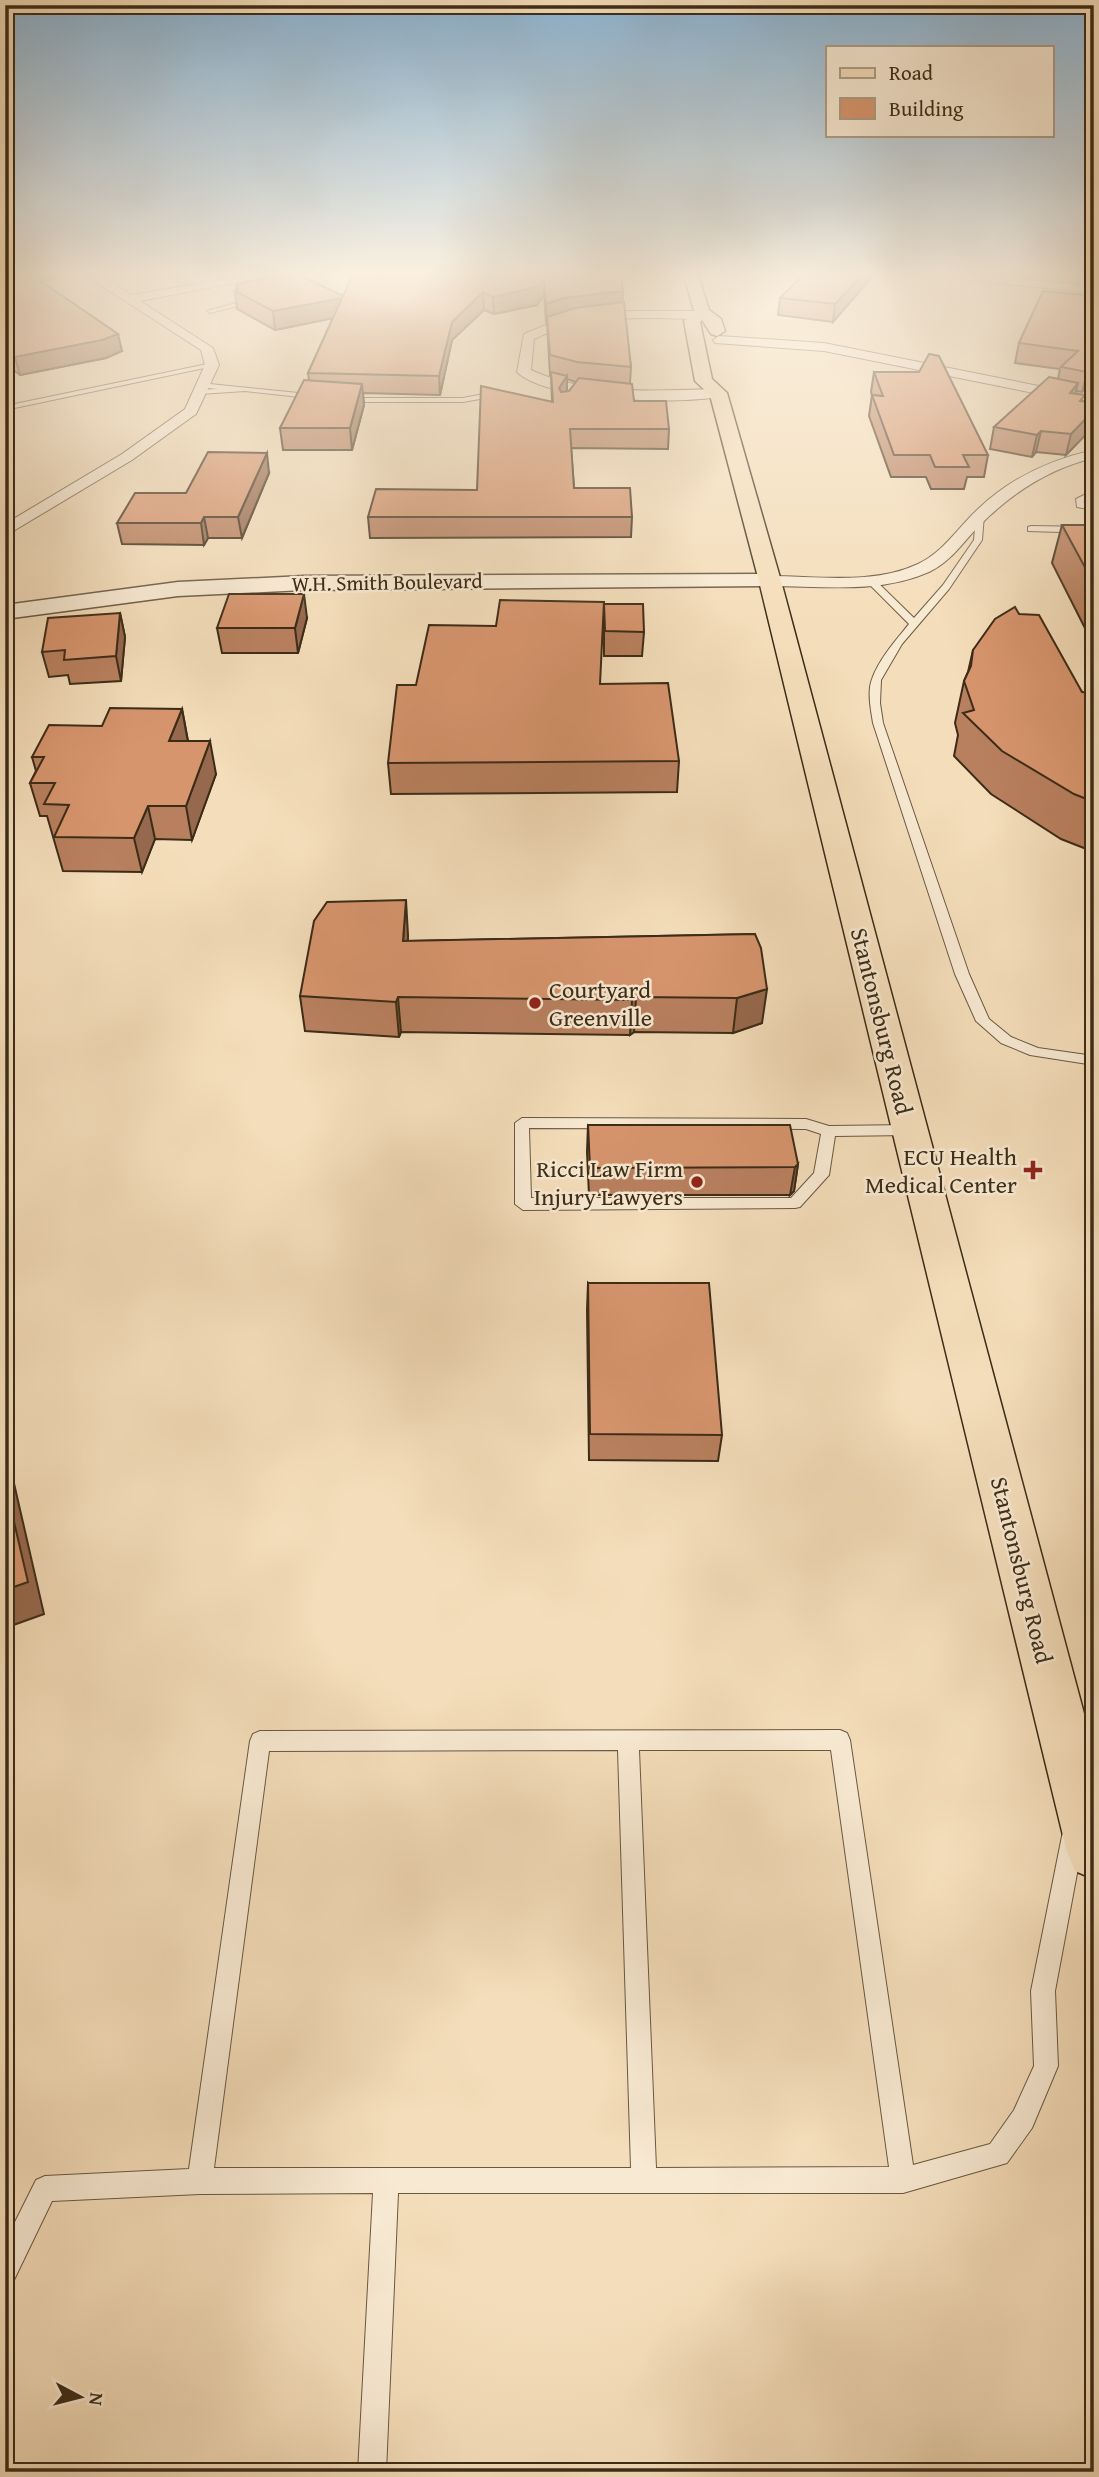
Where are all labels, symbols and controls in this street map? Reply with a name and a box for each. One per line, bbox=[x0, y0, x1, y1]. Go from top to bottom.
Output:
legend bbox=[826, 46, 1054, 136]
text: Road bbox=[889, 57, 934, 88]
text: Building bbox=[889, 93, 964, 124]
street label: W.H. Smith Boulevard bbox=[291, 565, 484, 599]
street label: Stantonsburg Road bbox=[842, 924, 922, 1118]
place label: Courtyard Greenville bbox=[549, 972, 652, 1035]
marker: Courtyard Greenville bbox=[527, 995, 543, 1011]
place label: ECU Health Medical Center bbox=[865, 1139, 1018, 1202]
place label: Ricci Law Firm Injury Lawyers bbox=[534, 1151, 683, 1214]
marker: ECU Health Medical Center bbox=[1023, 1160, 1043, 1180]
marker: Ricci Law Firm Injury Lawyers bbox=[689, 1174, 705, 1190]
street label: Stantonsburg Road bbox=[982, 1473, 1062, 1667]
north arrow bbox=[46, 2362, 116, 2432]
text: N bbox=[82, 2391, 112, 2407]

